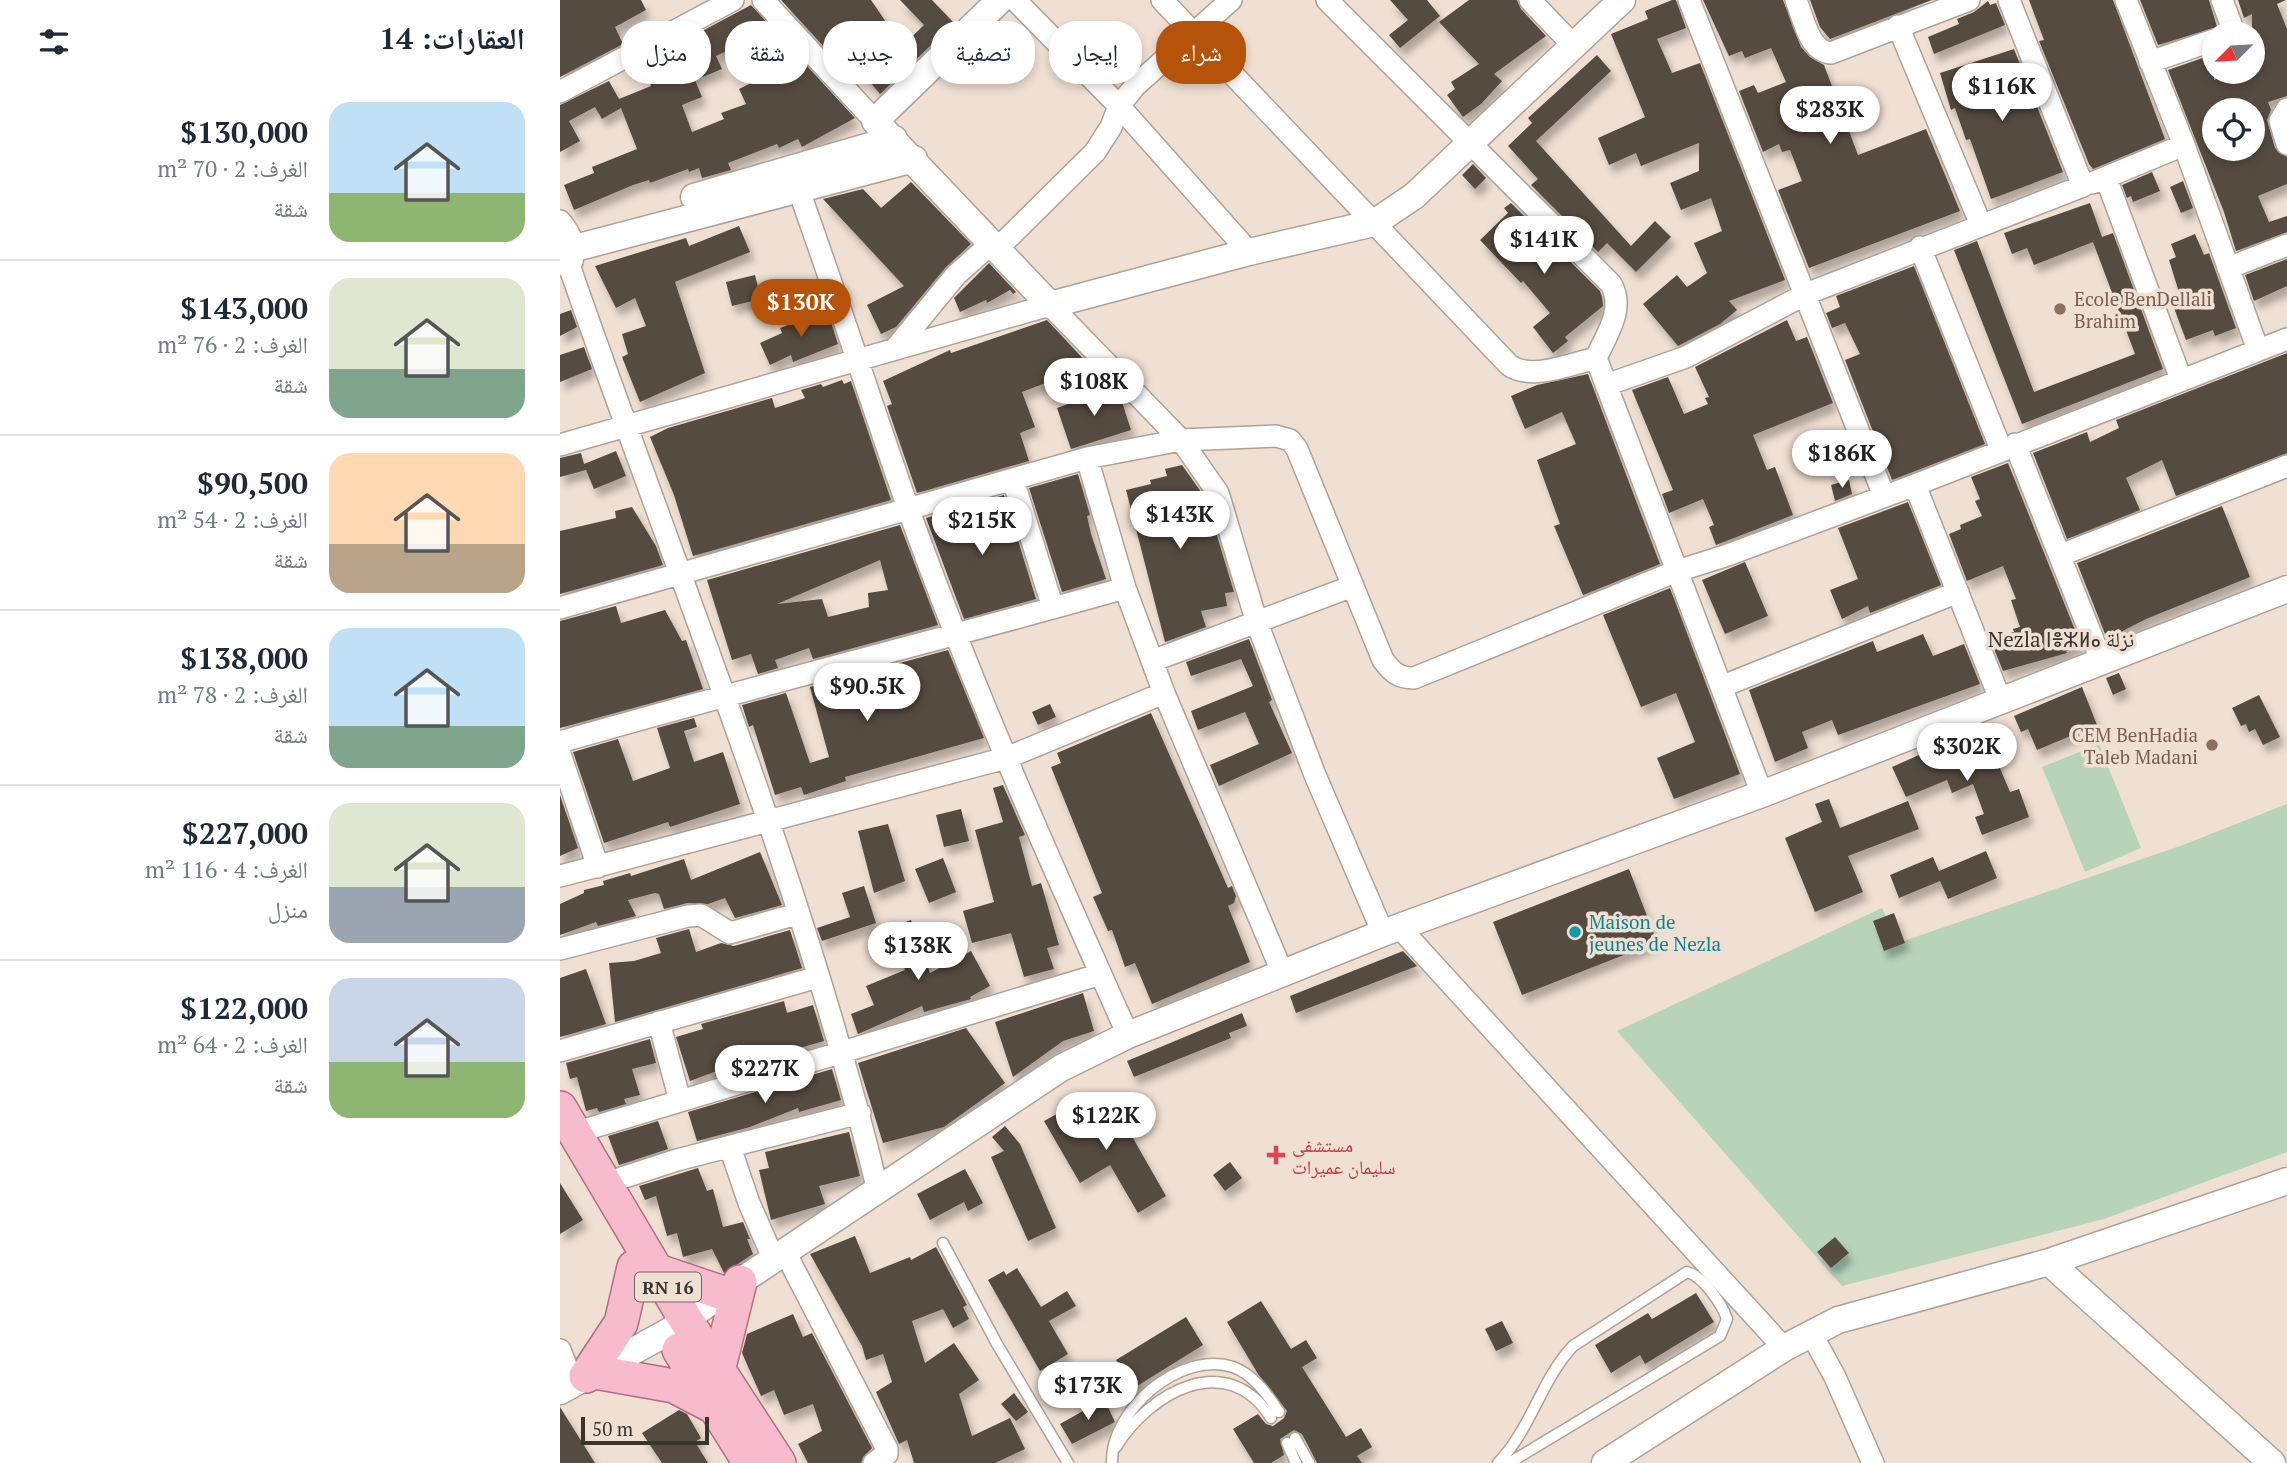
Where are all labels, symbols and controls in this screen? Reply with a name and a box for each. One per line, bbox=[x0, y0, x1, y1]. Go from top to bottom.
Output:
text: العقارات: 14 bbox=[379, 18, 525, 58]
chip: منزل bbox=[621, 21, 711, 84]
chip: شقة bbox=[725, 21, 809, 84]
chip: جديد bbox=[823, 21, 917, 84]
chip: تصفية bbox=[931, 21, 1035, 84]
chip: إيجار bbox=[1049, 21, 1142, 84]
chip: شراء bbox=[1156, 21, 1246, 84]
north arrow bbox=[2202, 21, 2264, 84]
map controls bbox=[2202, 21, 2265, 161]
icon: filters bbox=[35, 23, 73, 61]
pin: $116K bbox=[1953, 64, 2051, 123]
text: $116K bbox=[1968, 70, 2036, 101]
pin: $283K bbox=[1781, 86, 1879, 146]
text: $283K bbox=[1796, 93, 1864, 124]
button: locate bbox=[2202, 98, 2265, 161]
text: $130,000 bbox=[180, 112, 308, 152]
icon: home bbox=[385, 130, 469, 214]
text: الغرف: 2 · 70 m² bbox=[157, 153, 308, 184]
text: شقة bbox=[274, 193, 308, 224]
pin: $141K bbox=[1495, 216, 1593, 276]
text: $141K bbox=[1510, 223, 1578, 254]
pin: $130K bbox=[752, 280, 850, 339]
text: $130K bbox=[767, 286, 835, 317]
place label: Ecole BenDellali Brahim bbox=[2074, 286, 2212, 333]
text: $143,000 bbox=[180, 288, 308, 328]
marker: Ecole BenDellali Brahim bbox=[2052, 301, 2068, 317]
icon: home bbox=[385, 306, 469, 390]
text: الغرف: 2 · 76 m² bbox=[157, 329, 308, 360]
pin: $108K bbox=[1045, 358, 1143, 418]
text: $108K bbox=[1060, 365, 1128, 396]
text: شقة bbox=[274, 369, 308, 400]
pin: $186K bbox=[1793, 430, 1891, 490]
text: $186K bbox=[1808, 437, 1876, 468]
text: $90,500 bbox=[197, 463, 308, 503]
icon: home bbox=[385, 481, 469, 565]
pin: $143K bbox=[1131, 491, 1229, 551]
pin: $215K bbox=[933, 498, 1031, 557]
text: $143K bbox=[1146, 498, 1214, 529]
text: الغرف: 2 · 54 m² bbox=[157, 504, 308, 535]
text: $215K bbox=[948, 504, 1016, 535]
text: شقة bbox=[274, 544, 308, 575]
district label: Nezla ⵏⴻⵣⵍⴰ نزلة bbox=[1988, 625, 2134, 653]
text: $138,000 bbox=[180, 638, 308, 678]
icon: home bbox=[385, 656, 469, 740]
pin: $90.5K bbox=[810, 664, 924, 723]
text: $90.5K bbox=[829, 670, 905, 701]
text: الغرف: 2 · 78 m² bbox=[157, 679, 308, 710]
text: شقة bbox=[274, 719, 308, 750]
place label: CEM BenHadia Taleb Madani bbox=[2072, 722, 2198, 769]
pin: $302K bbox=[1918, 724, 2016, 783]
text: $302K bbox=[1933, 730, 2001, 761]
marker: CEM BenHadia Taleb Madani bbox=[2204, 737, 2220, 753]
text: $227,000 bbox=[182, 813, 308, 853]
icon: home bbox=[385, 831, 469, 915]
text: الغرف: 4 · 116 m² bbox=[145, 854, 308, 885]
text: منزل bbox=[268, 894, 308, 925]
place label: Maison de jeunes de Nezla bbox=[1589, 909, 1722, 956]
pin: $138K bbox=[869, 922, 967, 982]
marker: Maison de jeunes de Nezla bbox=[1567, 924, 1583, 940]
text: $138K bbox=[884, 929, 952, 960]
text: $122,000 bbox=[180, 988, 308, 1028]
icon: home bbox=[385, 1006, 469, 1090]
text: الغرف: 2 · 64 m² bbox=[157, 1029, 308, 1060]
pin: $227K bbox=[716, 1046, 814, 1105]
text: $227K bbox=[731, 1052, 799, 1083]
text: شقة bbox=[274, 1069, 308, 1100]
pin: $122K bbox=[1057, 1092, 1155, 1152]
text: $122K bbox=[1072, 1099, 1140, 1130]
place label: مستشفى سليمان عميرات bbox=[1292, 1132, 1396, 1179]
marker: مستشفى سليمان عميرات bbox=[1266, 1145, 1286, 1165]
road number: RN 16 bbox=[635, 1272, 701, 1302]
pin: $173K bbox=[1039, 1362, 1137, 1422]
text: $173K bbox=[1054, 1369, 1122, 1400]
scale bar bbox=[581, 1414, 709, 1446]
text: 50 m bbox=[592, 1416, 633, 1441]

